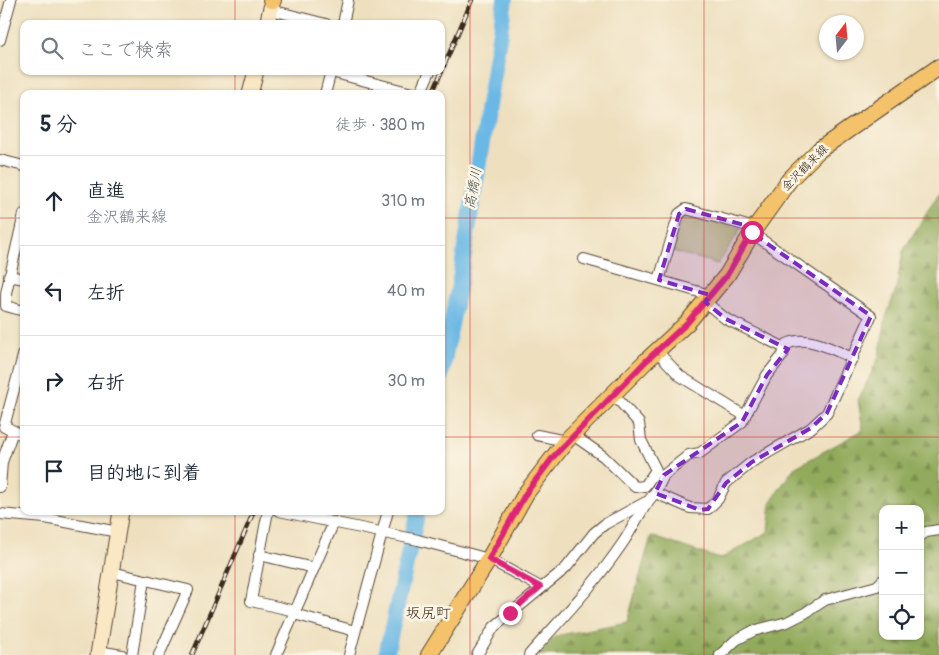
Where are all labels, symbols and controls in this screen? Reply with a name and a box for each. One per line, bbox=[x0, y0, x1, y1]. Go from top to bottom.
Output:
north arrow bbox=[819, 15, 864, 60]
search box bbox=[20, 20, 445, 75]
icon: search bbox=[38, 34, 66, 62]
text: ここで検索 bbox=[78, 38, 173, 62]
text: 5 分 bbox=[40, 111, 77, 138]
text: 徒歩 · 380 m bbox=[335, 115, 425, 135]
street label: 金沢鶴来線 bbox=[778, 141, 832, 195]
water label: 高橋川 bbox=[461, 166, 485, 210]
text: 直進 bbox=[87, 179, 125, 203]
icon: ahead bbox=[40, 187, 68, 215]
text: 310 m bbox=[381, 191, 425, 211]
text: 金沢鶴来線 bbox=[87, 207, 167, 227]
route start bbox=[741, 221, 764, 244]
icon: left bbox=[40, 277, 68, 305]
text: 左折 bbox=[87, 281, 125, 305]
text: 40 m bbox=[387, 281, 425, 301]
icon: right bbox=[40, 367, 68, 395]
text: 右折 bbox=[87, 371, 125, 395]
text: 30 m bbox=[387, 371, 425, 391]
icon: arrive bbox=[40, 457, 68, 485]
text: 目的地に到着 bbox=[87, 461, 201, 485]
map controls bbox=[879, 505, 924, 640]
button: + bbox=[879, 505, 924, 550]
button: − bbox=[879, 550, 924, 595]
button: locate bbox=[879, 595, 924, 640]
route end bbox=[499, 602, 522, 625]
district label: 坂尻町 bbox=[405, 604, 451, 623]

